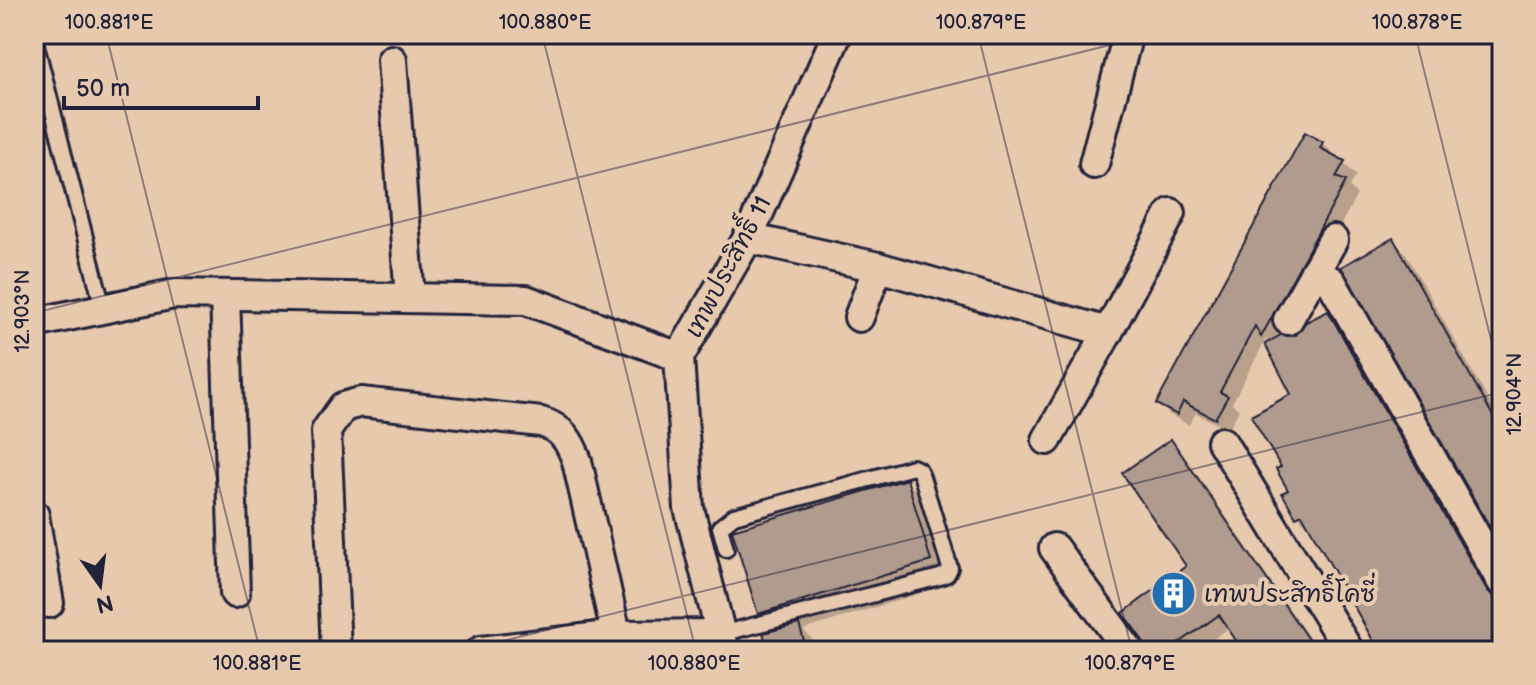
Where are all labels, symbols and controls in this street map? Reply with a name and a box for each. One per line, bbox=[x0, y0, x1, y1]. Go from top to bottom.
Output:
text: 100.881°E bbox=[65, 11, 153, 35]
text: 100.880°E bbox=[499, 11, 591, 35]
text: 100.879°E bbox=[936, 11, 1026, 35]
text: 100.878°E bbox=[1372, 11, 1462, 35]
scale bar bbox=[64, 60, 258, 110]
text: 50 m bbox=[76, 74, 130, 103]
street label: เทพประสิทธิ์ 11 bbox=[672, 188, 778, 343]
text: 12.903°N bbox=[11, 270, 35, 352]
text: 12.904°N bbox=[1503, 353, 1527, 435]
north arrow bbox=[60, 545, 140, 625]
building icon: เทพประสิทธิ์โคซี่ bbox=[1149, 570, 1197, 618]
place label: เทพประสิทธิ์โคซี่ bbox=[1204, 572, 1375, 609]
text: N bbox=[93, 588, 116, 618]
text: 100.881°E bbox=[213, 652, 301, 676]
text: 100.880°E bbox=[648, 652, 740, 676]
text: 100.879°E bbox=[1085, 652, 1175, 676]

